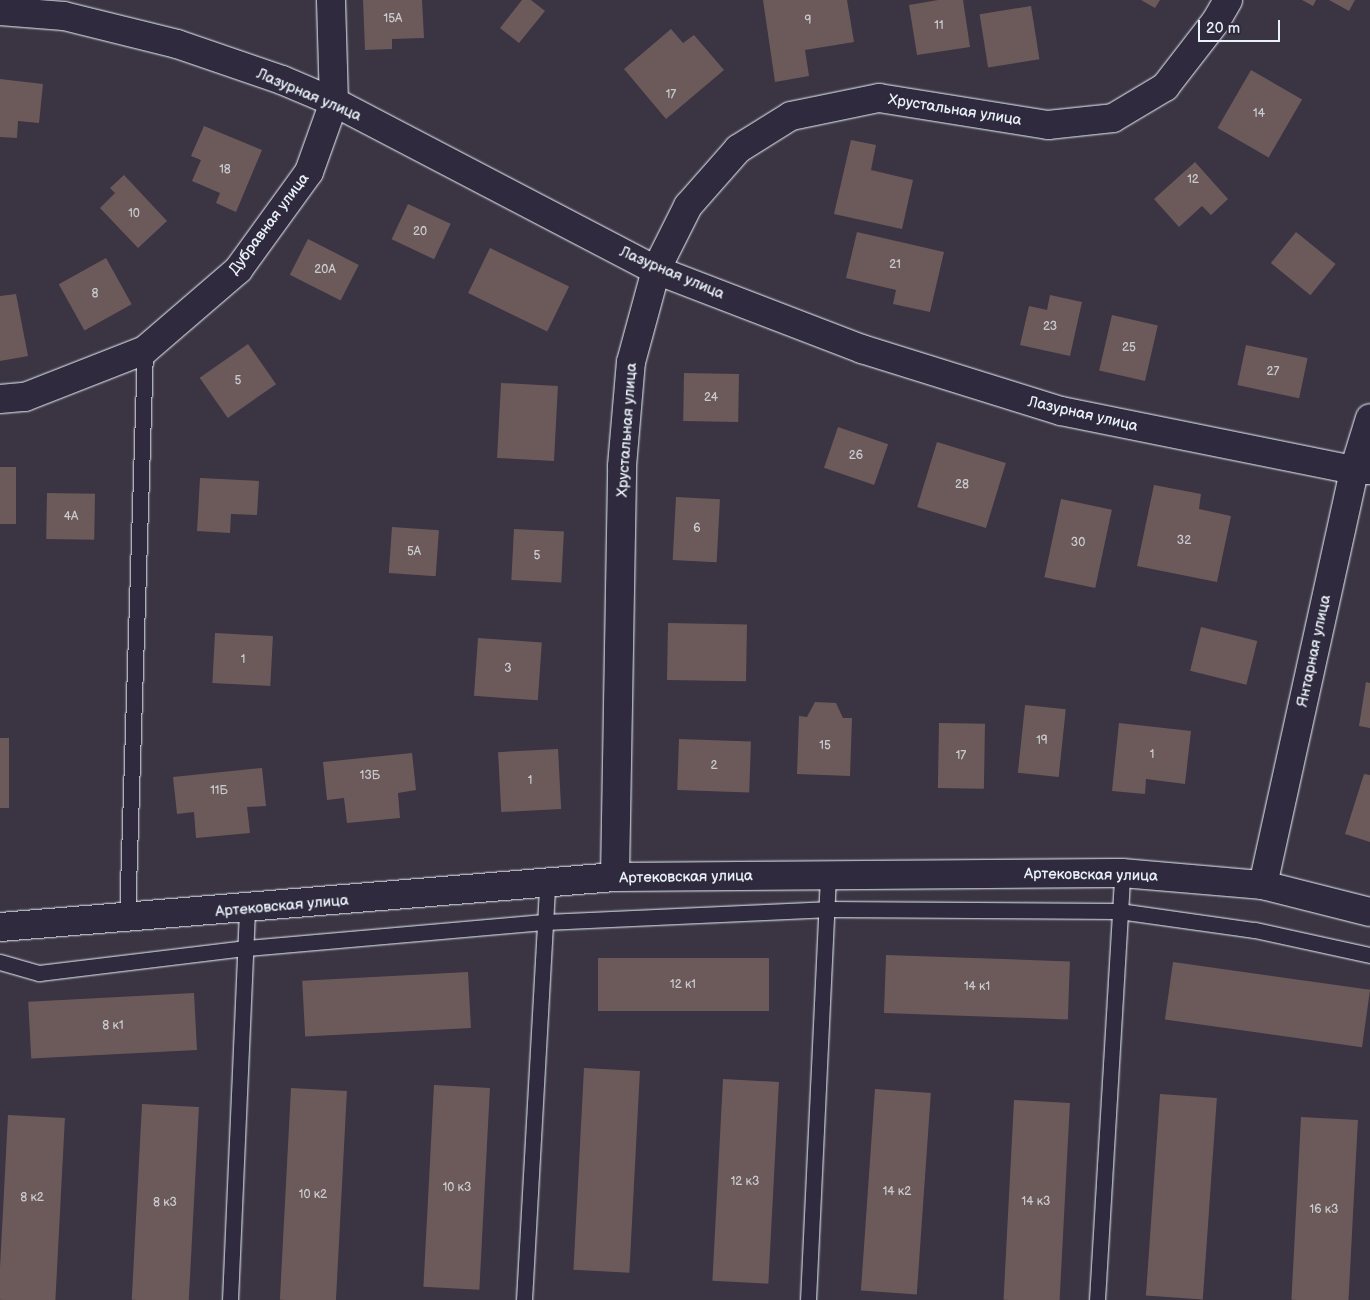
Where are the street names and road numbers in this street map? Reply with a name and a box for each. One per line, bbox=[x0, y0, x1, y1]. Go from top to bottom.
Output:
street label: Лазурная улица bbox=[254, 65, 364, 125]
street label: Хрустальная улица bbox=[887, 91, 1023, 129]
street label: Дубравная улица bbox=[225, 170, 313, 278]
street label: Лазурная улица bbox=[617, 243, 727, 303]
street label: Хрустальная улица bbox=[613, 362, 641, 498]
street label: Лазурная улица bbox=[1026, 393, 1140, 435]
street label: Янтарная улица bbox=[1293, 593, 1335, 709]
street label: Артековская улица bbox=[1024, 865, 1158, 885]
street label: Артековская улица bbox=[619, 867, 753, 887]
street label: Артековская улица bbox=[215, 891, 349, 921]

